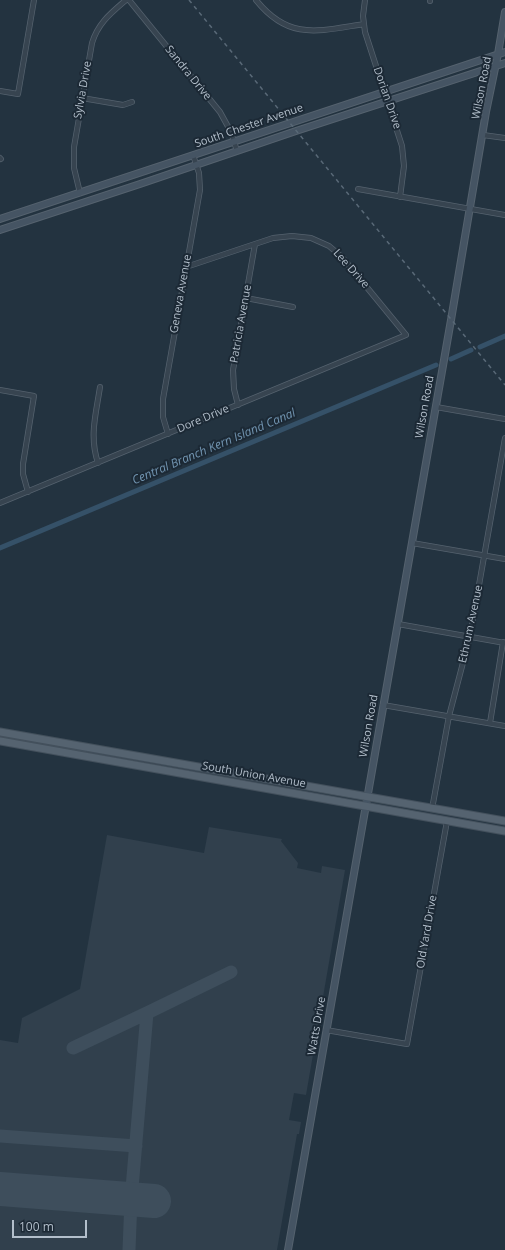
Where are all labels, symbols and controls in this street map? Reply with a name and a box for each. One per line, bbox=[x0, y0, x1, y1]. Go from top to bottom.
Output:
street label: Sandra Drive bbox=[162, 43, 214, 103]
street label: Wilson Road bbox=[469, 56, 495, 120]
street label: Sylvia Drive bbox=[71, 60, 95, 120]
street label: Dorian Drive bbox=[370, 65, 404, 131]
street label: South Chester Avenue bbox=[193, 101, 305, 151]
street label: Lee Drive bbox=[330, 247, 372, 291]
street label: Geneva Avenue bbox=[168, 254, 194, 334]
street label: Patricia Avenue bbox=[228, 284, 254, 364]
street label: Wilson Road bbox=[413, 375, 437, 439]
street label: Dore Drive bbox=[175, 402, 231, 436]
water label: Central Branch Kern Island Canal bbox=[130, 406, 298, 488]
street label: Ethrum Avenue bbox=[456, 584, 486, 664]
street label: Wilson Road bbox=[357, 694, 381, 758]
street label: South Union Avenue bbox=[201, 759, 307, 791]
street label: Old Yard Drive bbox=[414, 894, 440, 970]
street label: Watts Drive bbox=[305, 996, 329, 1056]
scale bar bbox=[14, 1212, 89, 1238]
text: 100 m bbox=[19, 1218, 54, 1235]

